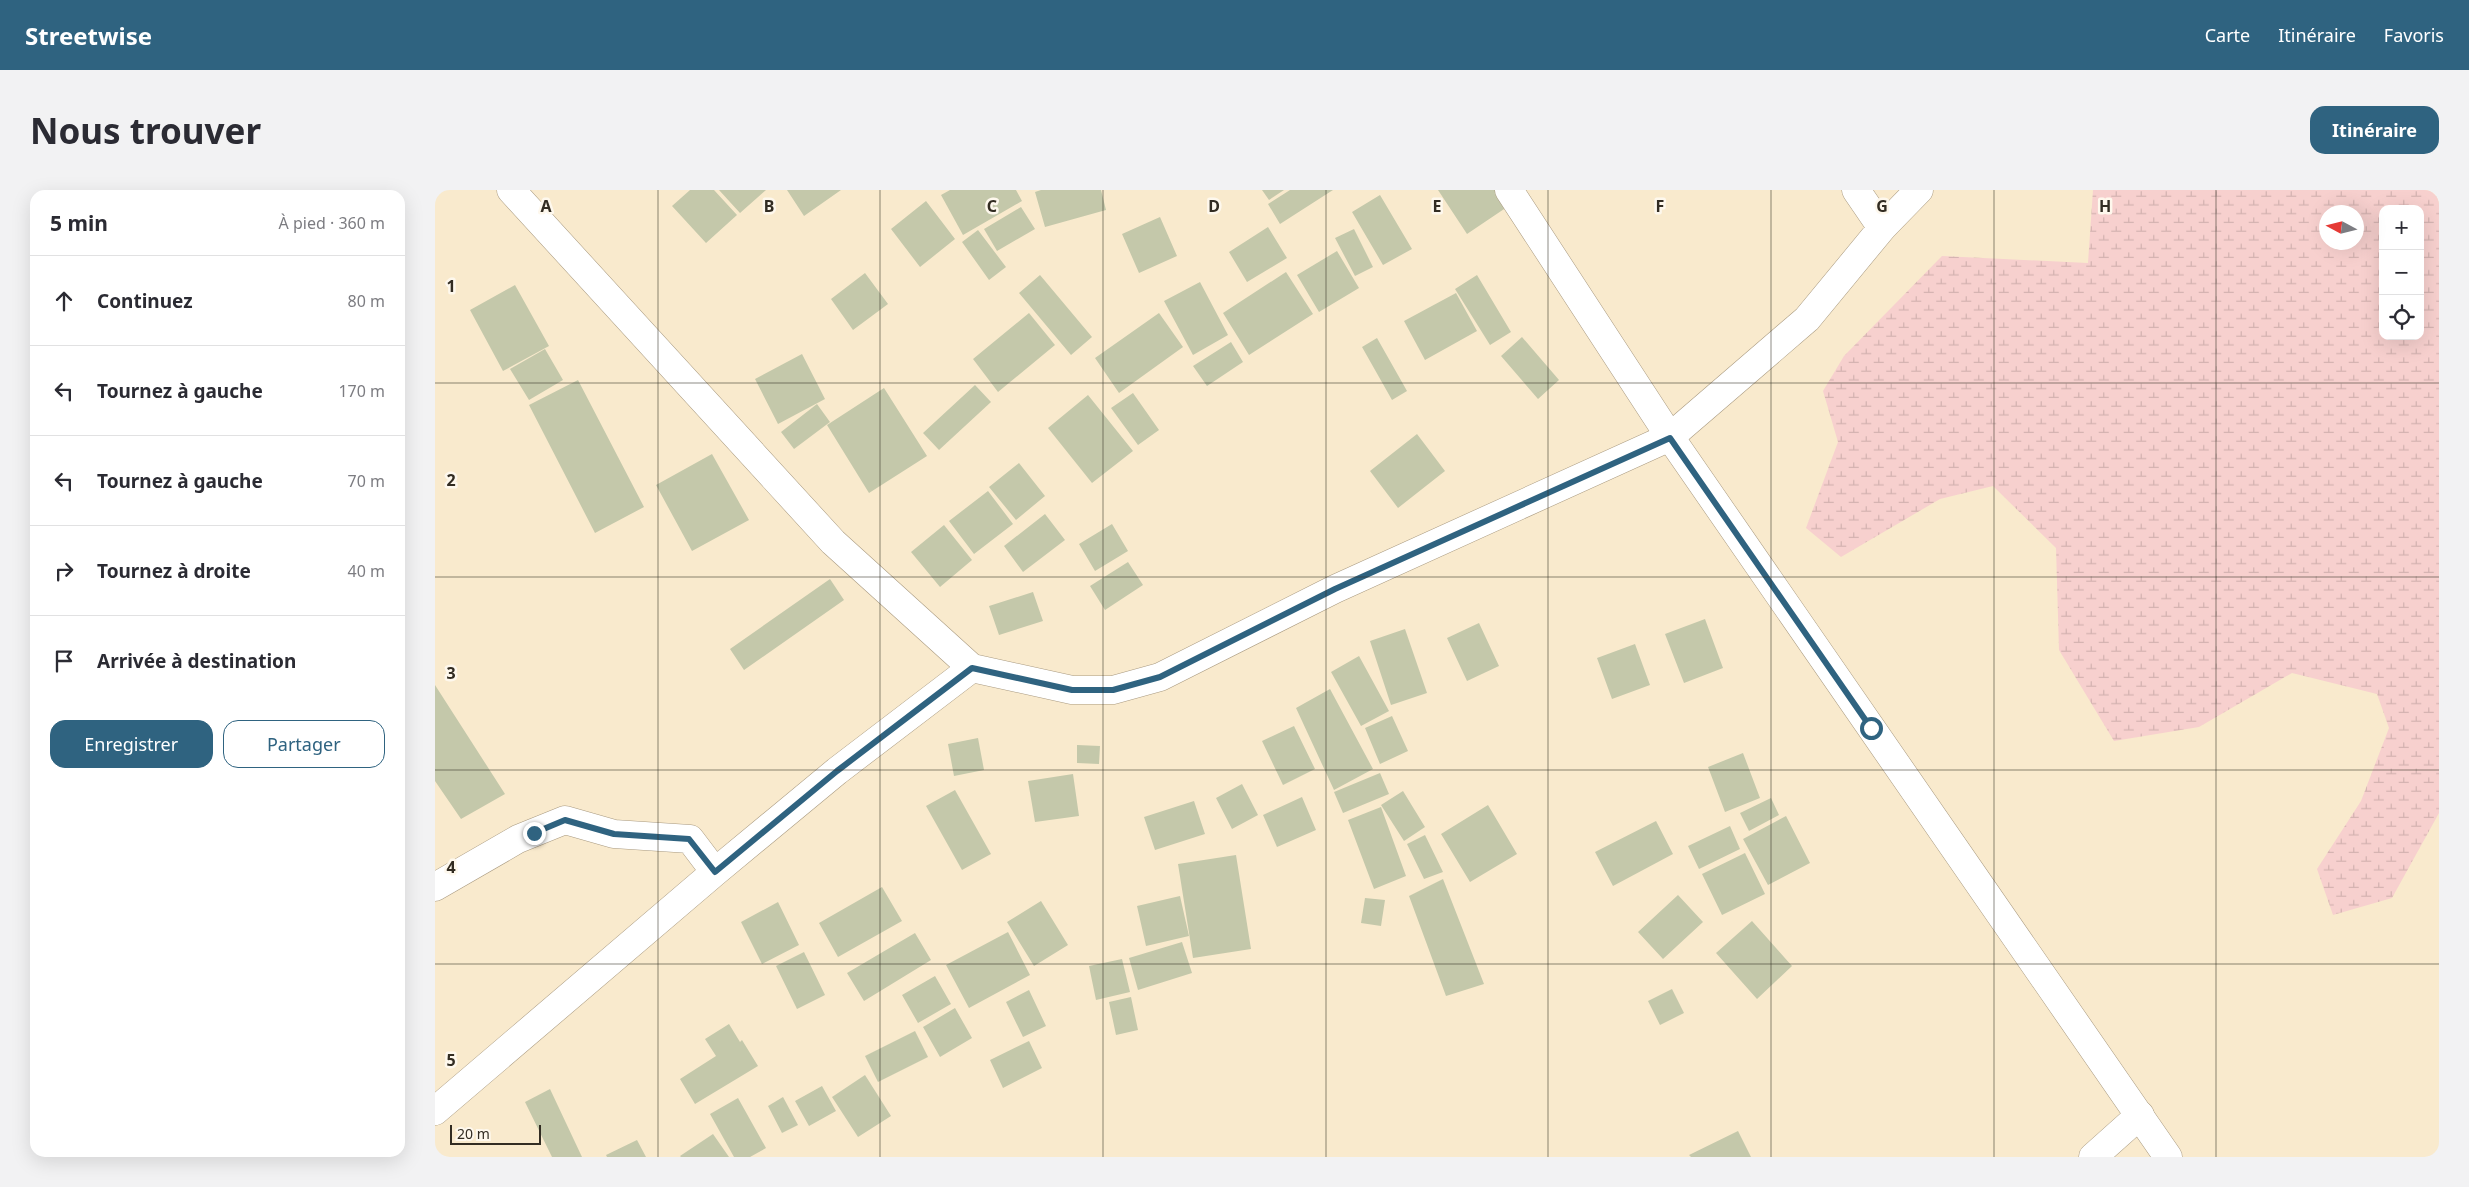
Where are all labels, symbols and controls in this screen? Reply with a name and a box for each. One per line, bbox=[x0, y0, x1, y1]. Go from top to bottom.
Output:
text: Streetwise bbox=[25, 19, 152, 52]
text: Carte bbox=[2205, 23, 2250, 47]
text: Itinéraire bbox=[2278, 23, 2356, 47]
text: Favoris bbox=[2384, 23, 2444, 47]
button: Itinéraire bbox=[2310, 106, 2439, 154]
text: Nous trouver bbox=[30, 107, 261, 154]
text: A bbox=[540, 195, 552, 217]
text: B bbox=[764, 195, 774, 217]
text: C bbox=[987, 195, 997, 217]
text: D bbox=[1208, 195, 1220, 217]
text: E bbox=[1433, 195, 1442, 217]
text: F bbox=[1656, 195, 1664, 217]
text: G bbox=[1876, 195, 1888, 217]
text: H bbox=[2099, 195, 2111, 217]
north arrow bbox=[2319, 205, 2364, 250]
map controls bbox=[2379, 205, 2424, 340]
button: + bbox=[2379, 205, 2424, 250]
text: 5 min bbox=[50, 209, 108, 237]
text: À pied · 360 m bbox=[279, 212, 385, 234]
button: − bbox=[2379, 250, 2424, 295]
text: 1 bbox=[446, 275, 456, 297]
icon: ahead bbox=[50, 287, 78, 315]
text: Continuez bbox=[97, 288, 193, 314]
text: 80 m bbox=[348, 290, 385, 312]
button: locate bbox=[2379, 295, 2424, 340]
icon: left bbox=[50, 377, 78, 405]
text: Tournez à gauche bbox=[97, 378, 263, 404]
text: 170 m bbox=[338, 380, 385, 402]
icon: left bbox=[50, 467, 78, 495]
text: Tournez à gauche bbox=[97, 468, 263, 494]
text: 2 bbox=[446, 469, 456, 491]
text: 70 m bbox=[348, 470, 385, 492]
icon: right bbox=[50, 557, 78, 585]
text: Tournez à droite bbox=[97, 558, 251, 584]
text: 40 m bbox=[348, 560, 385, 582]
icon: arrive bbox=[50, 647, 78, 675]
text: Arrivée à destination bbox=[97, 648, 296, 674]
text: 3 bbox=[446, 662, 456, 684]
route start bbox=[1860, 717, 1883, 740]
button: Enregistrer bbox=[50, 720, 213, 768]
button: Partager bbox=[223, 720, 385, 768]
route end bbox=[523, 822, 546, 845]
text: 4 bbox=[446, 856, 456, 878]
text: 5 bbox=[446, 1049, 456, 1071]
scale bar bbox=[450, 1122, 541, 1145]
text: 20 m bbox=[457, 1124, 490, 1143]

